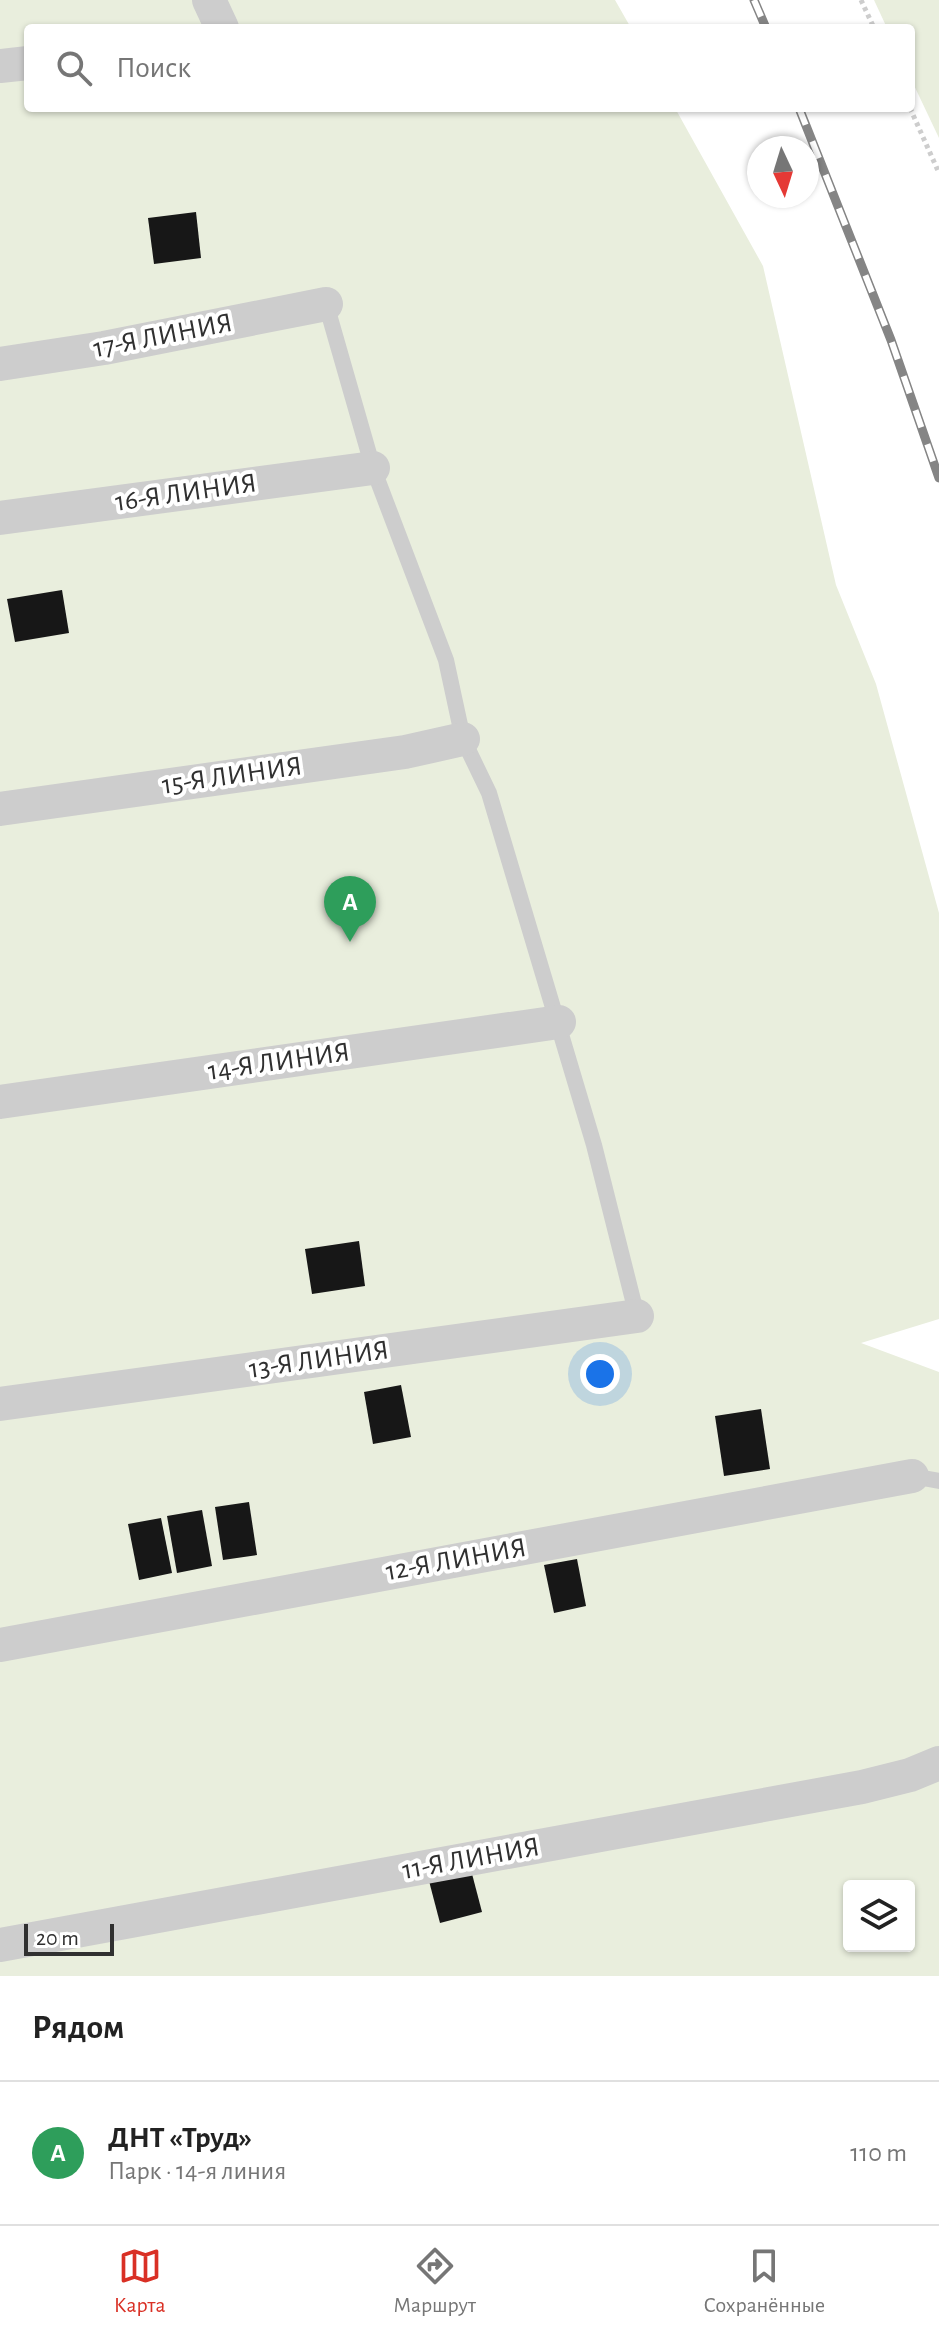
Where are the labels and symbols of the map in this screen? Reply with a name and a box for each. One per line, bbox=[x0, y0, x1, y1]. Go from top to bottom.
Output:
north arrow bbox=[747, 136, 819, 208]
street label: 17-Я ЛИНИЯ bbox=[91, 309, 235, 363]
street label: 16-Я ЛИНИЯ bbox=[113, 469, 259, 517]
street label: 15-Я ЛИНИЯ bbox=[160, 752, 304, 800]
pin: A bbox=[324, 876, 376, 942]
street label: 14-Я ЛИНИЯ bbox=[206, 1038, 352, 1086]
street label: 13-Я ЛИНИЯ bbox=[247, 1336, 391, 1384]
your location bbox=[580, 1354, 620, 1394]
street label: 12-Я ЛИНИЯ bbox=[384, 1534, 528, 1586]
street label: 11-Я ЛИНИЯ bbox=[400, 1833, 542, 1885]
scale bar bbox=[24, 1920, 114, 1956]

